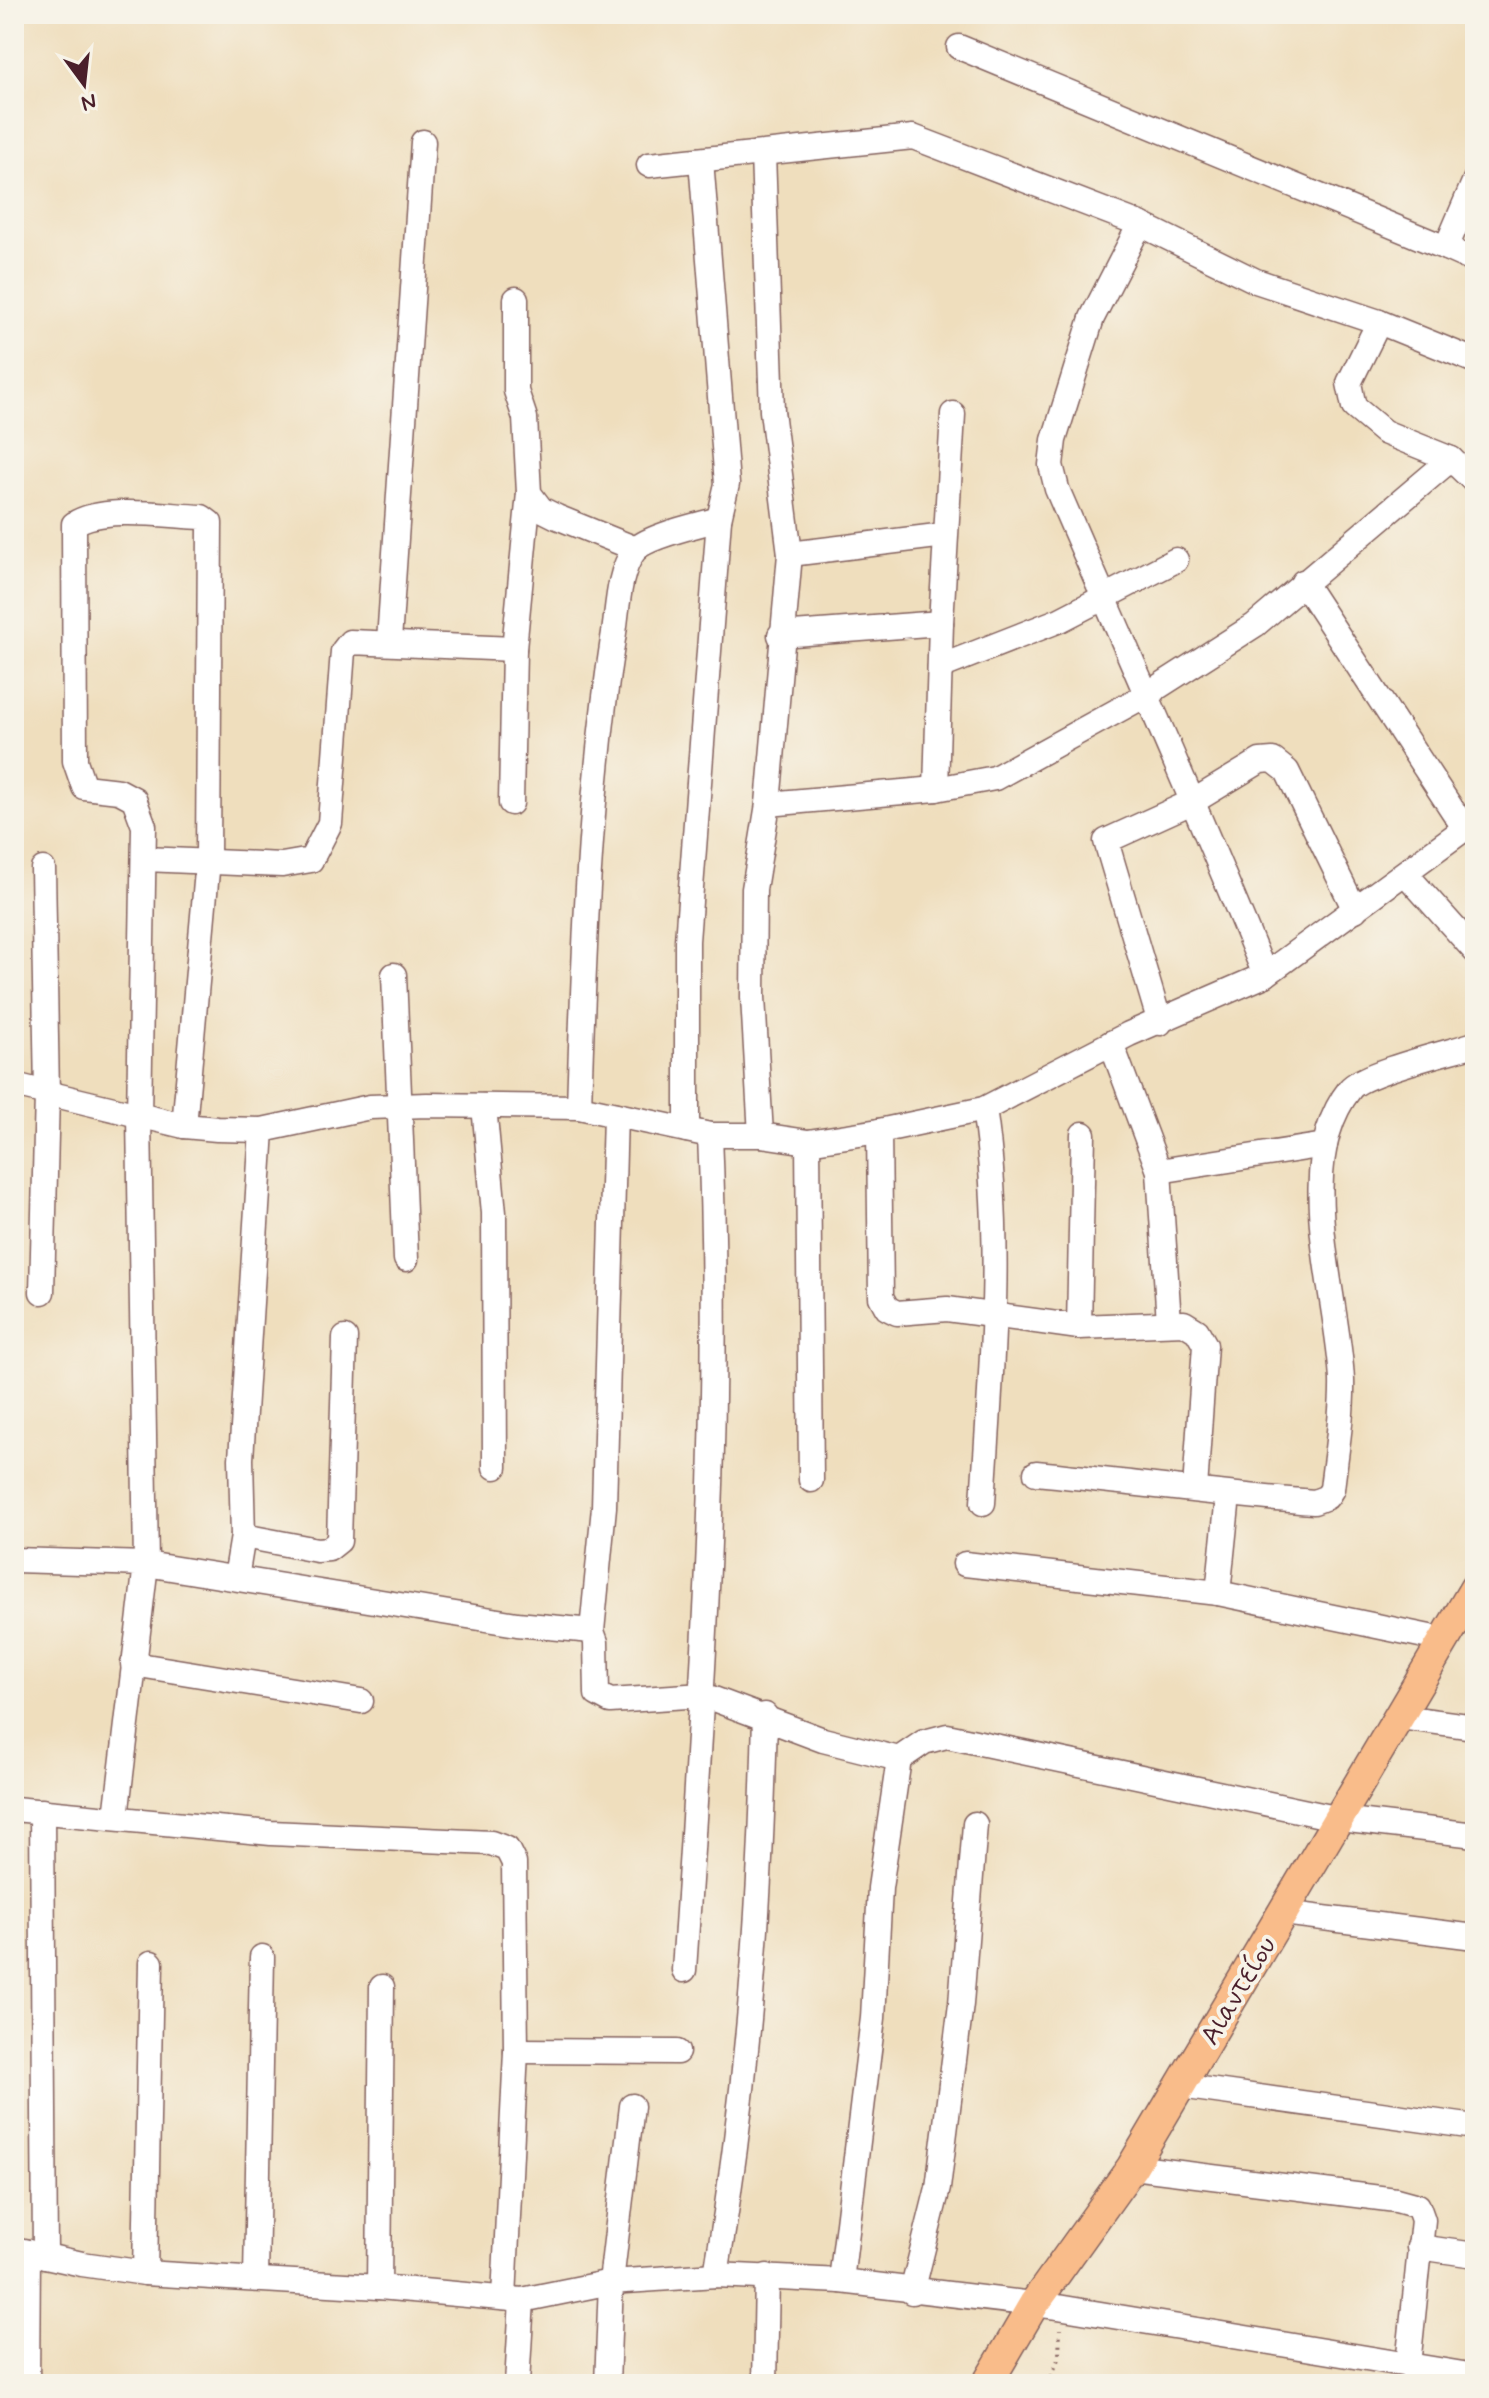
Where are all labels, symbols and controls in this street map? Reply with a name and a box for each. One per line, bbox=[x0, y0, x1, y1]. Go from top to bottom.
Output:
north arrow bbox=[44, 44, 124, 124]
text: N bbox=[78, 86, 99, 117]
street label: Αιαντείου bbox=[1192, 1930, 1286, 2052]

